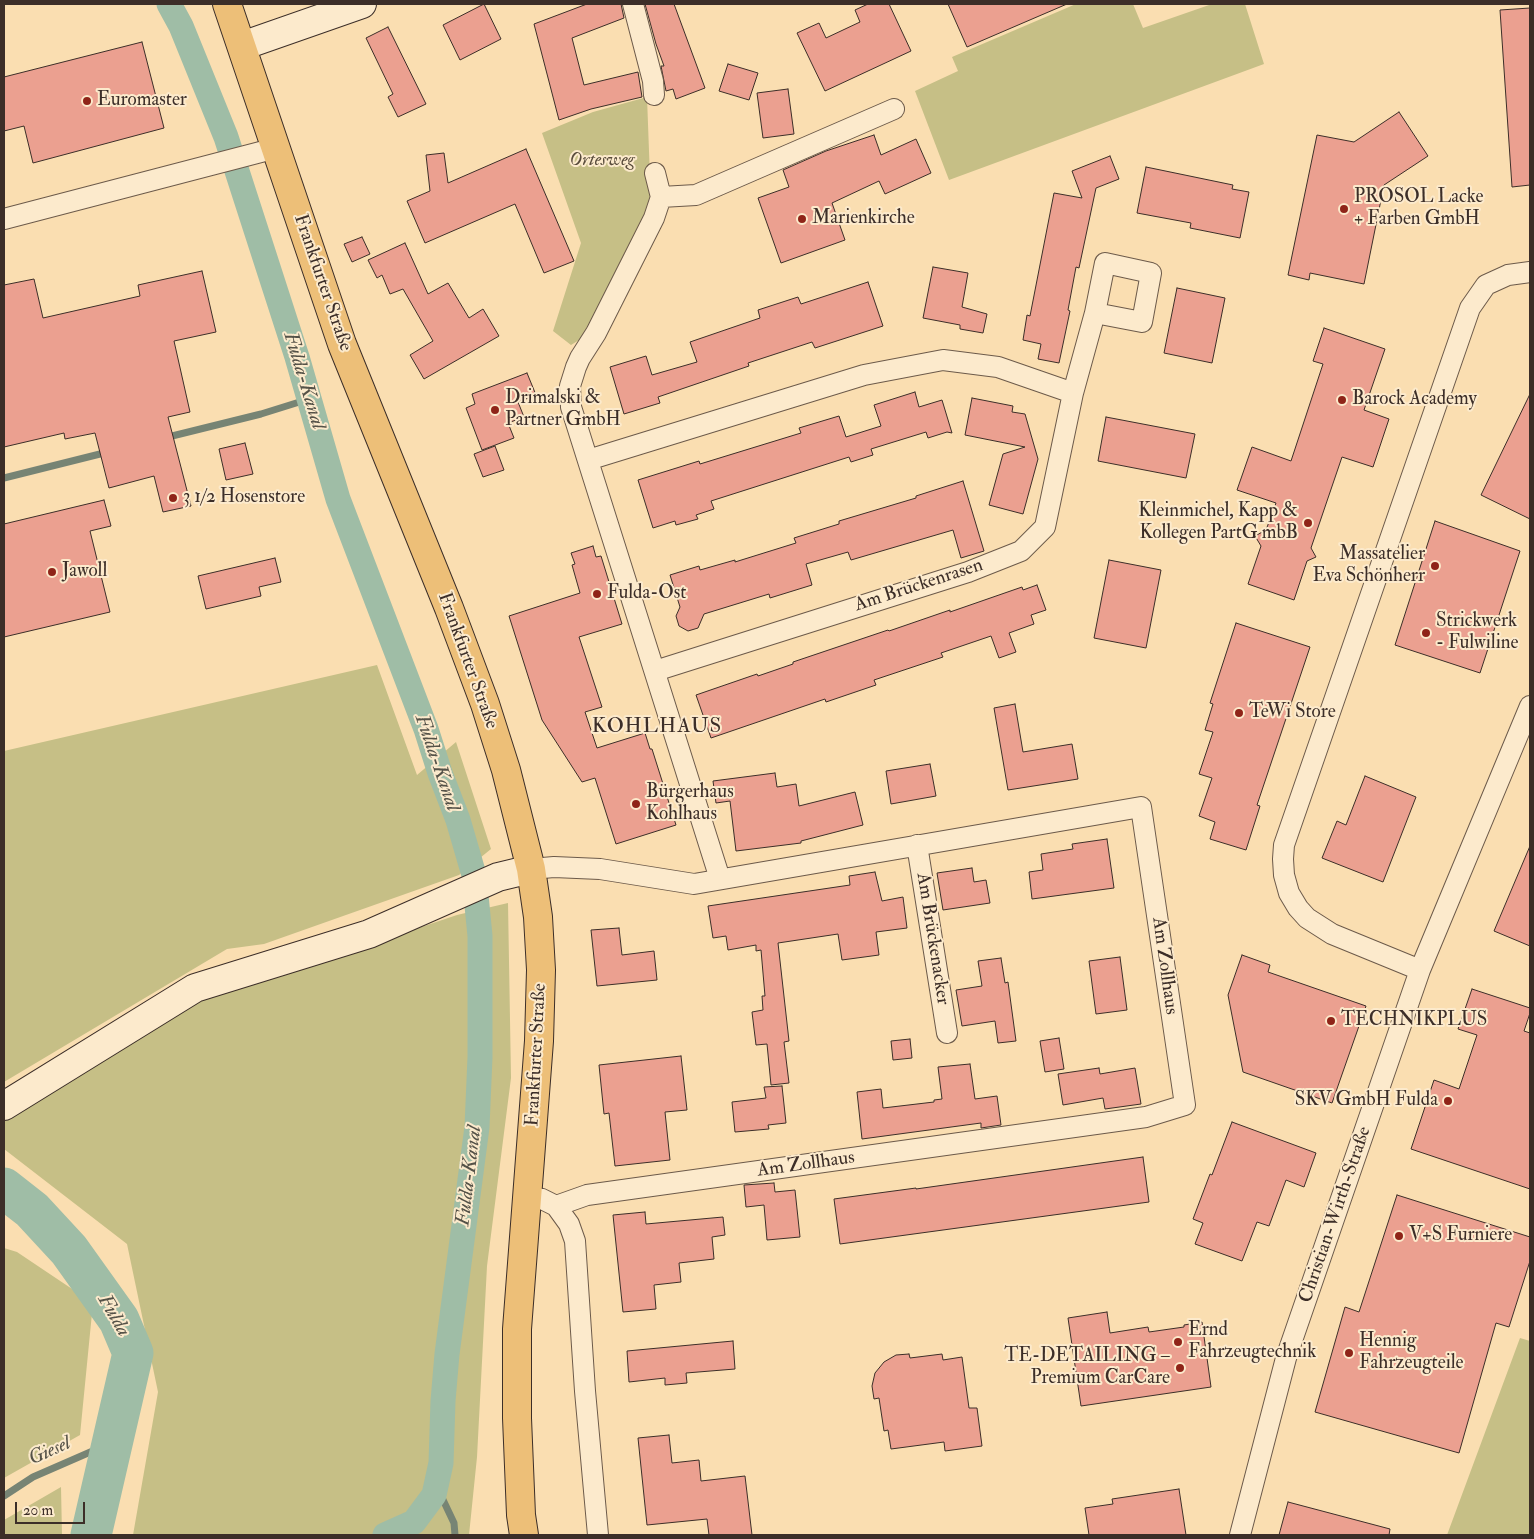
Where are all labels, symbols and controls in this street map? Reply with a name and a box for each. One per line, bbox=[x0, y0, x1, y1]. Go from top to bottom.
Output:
place label: Euromaster bbox=[97, 90, 187, 112]
marker: Euromaster bbox=[81, 95, 93, 107]
park label: Ortesweg bbox=[569, 150, 635, 172]
place label: PROSOL Lacke + Farben GmbH bbox=[1354, 187, 1483, 231]
marker: PROSOL Lacke + Farben GmbH bbox=[1338, 203, 1350, 215]
place label: Marienkirche bbox=[812, 208, 915, 230]
street label: Frankfurter Straße bbox=[288, 212, 356, 354]
marker: Marienkirche bbox=[796, 213, 808, 225]
water label: Fulda-Kanal bbox=[277, 329, 329, 433]
place label: Drimalski & Partner GmbH bbox=[505, 388, 621, 432]
place label: Barock Academy bbox=[1352, 389, 1477, 411]
marker: Barock Academy bbox=[1336, 394, 1348, 406]
marker: Drimalski & Partner GmbH bbox=[489, 404, 501, 416]
place label: 3 1/2 Hosenstore bbox=[183, 487, 305, 509]
marker: 3 1/2 Hosenstore bbox=[167, 492, 179, 504]
place label: Kleinmichel, Kapp & Kollegen PartG mbB bbox=[1138, 501, 1298, 545]
marker: Kleinmichel, Kapp & Kollegen PartG mbB bbox=[1302, 517, 1314, 529]
place label: Massatelier Eva Schönherr bbox=[1313, 544, 1425, 588]
street label: Am Brückenrasen bbox=[852, 555, 986, 617]
marker: Massatelier Eva Schönherr bbox=[1429, 560, 1441, 572]
place label: Jawoll bbox=[62, 561, 107, 583]
marker: Jawoll bbox=[46, 566, 58, 578]
place label: Fulda-Ost bbox=[607, 583, 686, 605]
marker: Fulda-Ost bbox=[591, 588, 603, 600]
street label: Frankfurter Straße bbox=[432, 590, 502, 732]
place label: Strickwerk - Fulwiline bbox=[1436, 611, 1518, 655]
marker: Strickwerk - Fulwiline bbox=[1420, 627, 1432, 639]
place label: TeWi Store bbox=[1249, 702, 1336, 724]
marker: TeWi Store bbox=[1233, 707, 1245, 719]
water label: Fulda-Kanal bbox=[408, 712, 464, 814]
district label: KOHLHAUS bbox=[591, 714, 723, 740]
place label: Bürgerhaus Kohlhaus bbox=[646, 782, 734, 826]
marker: Bürgerhaus Kohlhaus bbox=[630, 798, 642, 810]
street label: Am Brückenacker bbox=[910, 871, 954, 1007]
street label: Am Zollhaus bbox=[1146, 916, 1182, 1016]
street label: Frankfurter Straße bbox=[522, 983, 552, 1127]
place label: TECHNIKPLUS bbox=[1341, 1010, 1487, 1032]
marker: TECHNIKPLUS bbox=[1325, 1015, 1337, 1027]
place label: SKV GmbH Fulda bbox=[1295, 1090, 1438, 1112]
marker: SKV GmbH Fulda bbox=[1442, 1095, 1454, 1107]
street label: Christian-Wirth-Straße bbox=[1295, 1124, 1377, 1306]
water label: Fulda-Kanal bbox=[452, 1125, 488, 1227]
street label: Am Zollhaus bbox=[756, 1147, 856, 1183]
place label: V+S Furniere bbox=[1409, 1225, 1512, 1247]
marker: V+S Furniere bbox=[1393, 1230, 1405, 1242]
water label: Fulda bbox=[91, 1291, 135, 1341]
place label: Ernd Fahrzeugtechnik bbox=[1188, 1320, 1316, 1364]
place label: Hennig Fahrzeugteile bbox=[1359, 1331, 1463, 1375]
marker: Ernd Fahrzeugtechnik bbox=[1172, 1336, 1184, 1348]
place label: TE-DETAILING – Premium CarCare bbox=[1004, 1346, 1170, 1390]
marker: Hennig Fahrzeugteile bbox=[1343, 1347, 1355, 1359]
marker: TE-DETAILING – Premium CarCare bbox=[1174, 1362, 1186, 1374]
water label: Giesel bbox=[25, 1432, 75, 1472]
scale bar bbox=[18, 1492, 88, 1524]
text: 20 m bbox=[23, 1501, 53, 1520]

